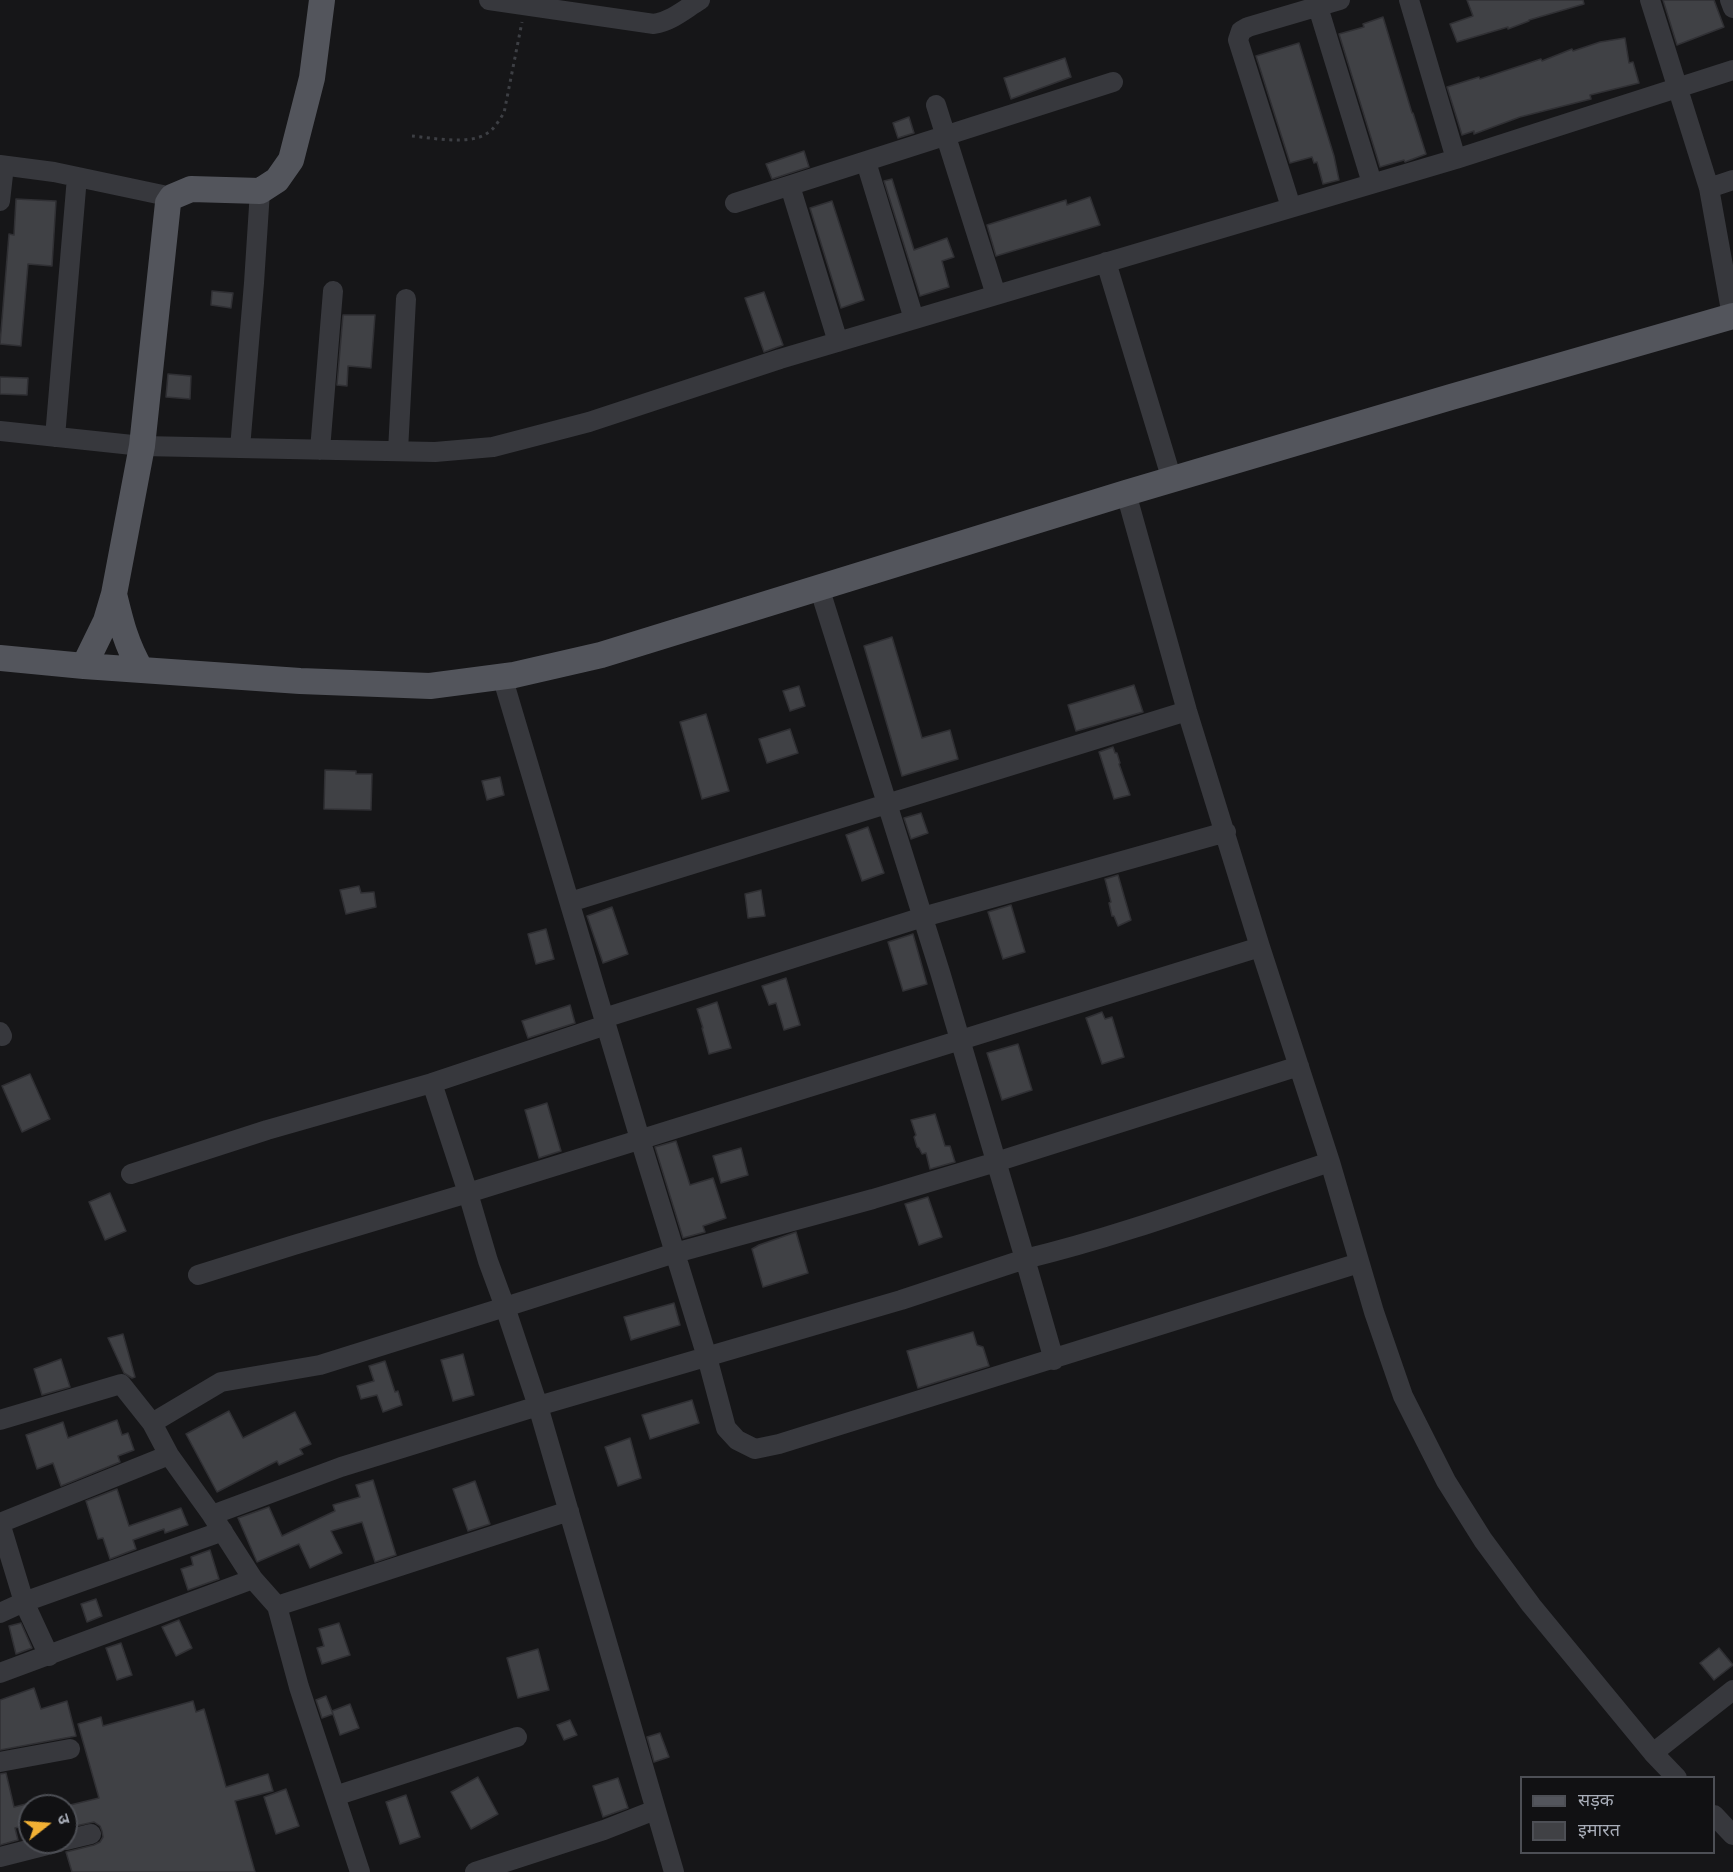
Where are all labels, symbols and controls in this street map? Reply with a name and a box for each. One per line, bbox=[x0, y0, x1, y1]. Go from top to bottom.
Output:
legend bbox=[1520, 1776, 1715, 1854]
text: सड़क bbox=[1578, 1789, 1614, 1810]
north arrow bbox=[18, 1794, 78, 1854]
text: उ bbox=[53, 1812, 74, 1826]
text: इमारत bbox=[1578, 1819, 1620, 1840]

